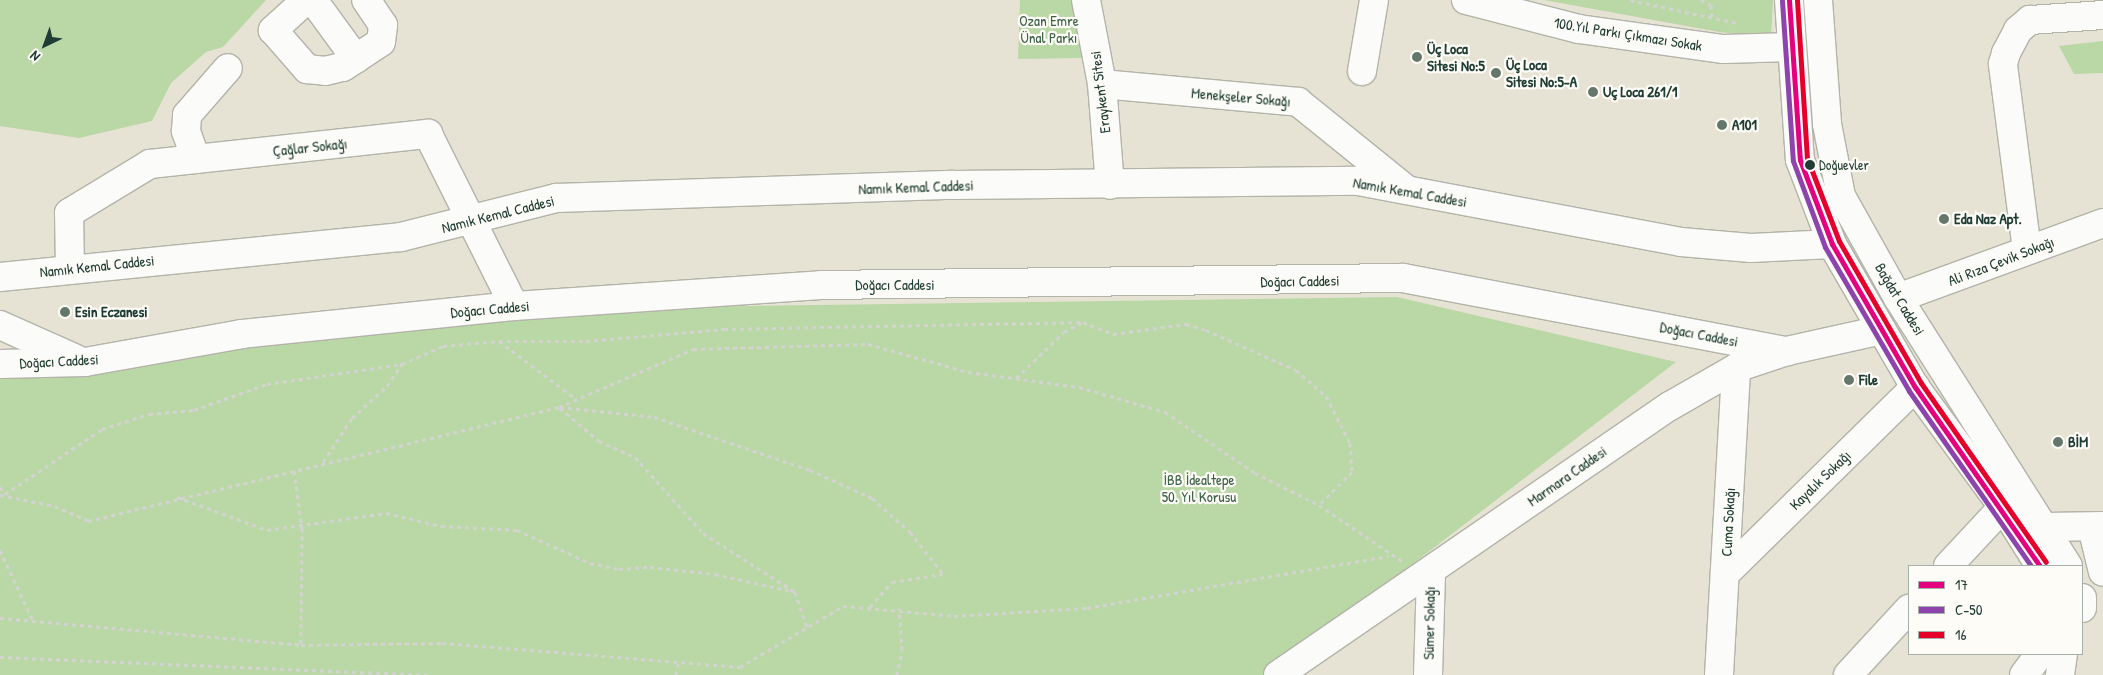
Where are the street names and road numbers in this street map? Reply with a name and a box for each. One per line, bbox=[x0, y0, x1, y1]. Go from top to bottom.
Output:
street label: 100.Yıl Parkı Çıkmazı Sokak bbox=[1553, 13, 1703, 55]
street label: Eraykent Sitesi bbox=[1086, 50, 1114, 134]
street label: Menekşeler Sokağı bbox=[1190, 84, 1292, 110]
street label: Çağlar Sokağı bbox=[272, 134, 348, 160]
street label: Namık Kemal Caddesi bbox=[1352, 173, 1468, 211]
street label: Namık Kemal Caddesi bbox=[858, 176, 974, 198]
street label: Namık Kemal Caddesi bbox=[440, 191, 556, 237]
street label: Ali Rıza Çevik Sokağı bbox=[1945, 232, 2057, 290]
street label: Namık Kemal Caddesi bbox=[39, 251, 155, 281]
street label: Bağdat Caddesi bbox=[1871, 259, 1929, 339]
street label: Doğacı Caddesi bbox=[1260, 271, 1340, 291]
street label: Doğacı Caddesi bbox=[855, 276, 935, 294]
street label: Doğacı Caddesi bbox=[450, 297, 530, 321]
street label: Doğacı Caddesi bbox=[1658, 318, 1740, 350]
street label: Doğacı Caddesi bbox=[19, 350, 99, 372]
street label: Marmara Caddesi bbox=[1524, 442, 1610, 510]
street label: Kayalık Sokağı bbox=[1786, 446, 1854, 514]
street label: Cuma Sokağı bbox=[1717, 487, 1739, 557]
street label: Sümer Sokağı bbox=[1419, 586, 1439, 660]

